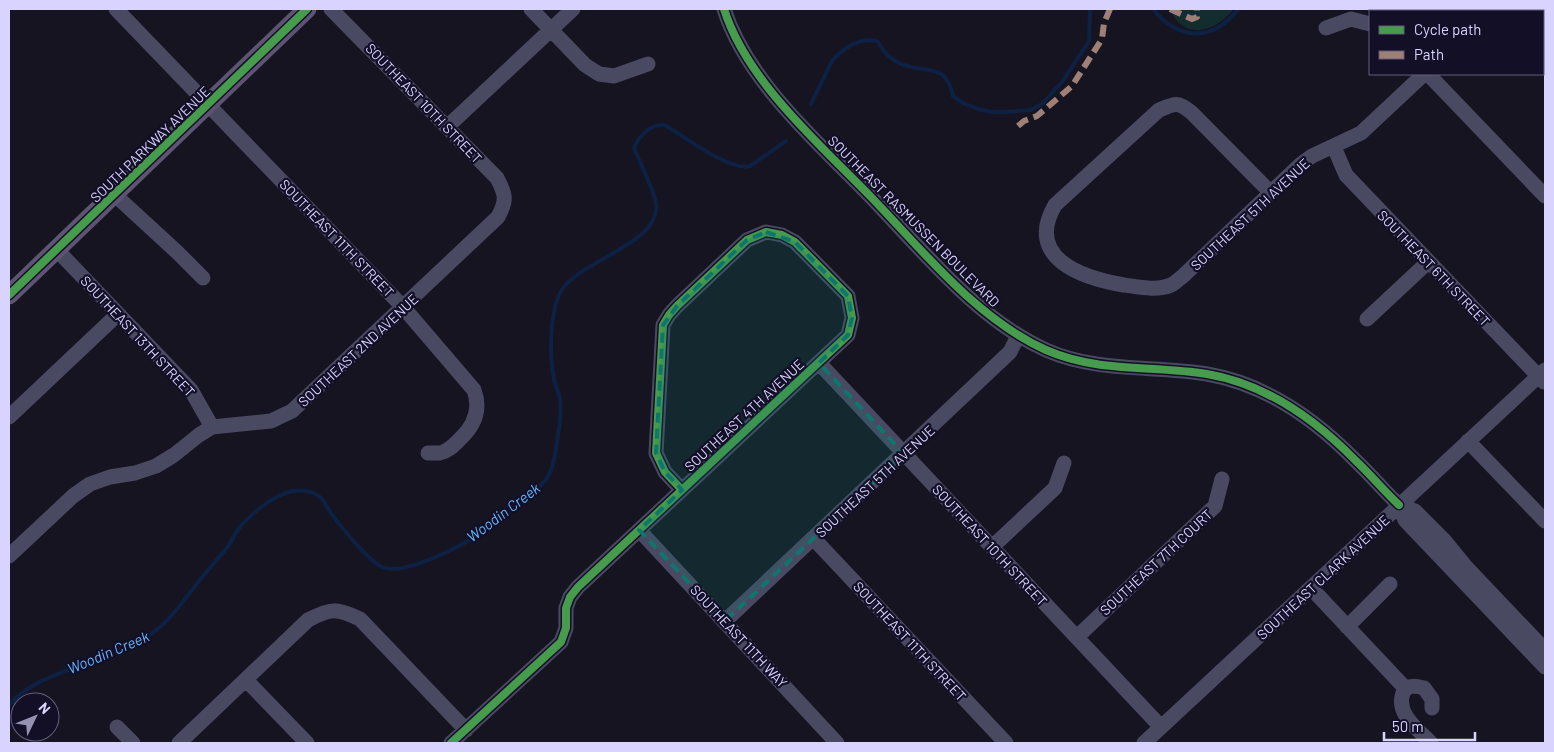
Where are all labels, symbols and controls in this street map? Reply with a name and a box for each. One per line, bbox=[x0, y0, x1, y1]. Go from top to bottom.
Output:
legend bbox=[1369, 10, 1544, 75]
text: Cycle path bbox=[1414, 20, 1481, 38]
street label: SOUTHEAST 10TH STREET bbox=[362, 39, 486, 167]
text: Path bbox=[1414, 45, 1444, 63]
street label: SOUTH PARKWAY AVENUE bbox=[87, 82, 213, 206]
street label: SOUTHEAST RASMUSSEN BOULEVARD bbox=[825, 132, 1003, 310]
street label: SOUTHEAST 5TH AVENUE bbox=[1187, 154, 1313, 274]
street label: SOUTHEAST 11TH STREET bbox=[276, 176, 398, 300]
street label: SOUTHEAST 6TH STREET bbox=[1374, 206, 1494, 330]
street label: SOUTHEAST 13TH STREET bbox=[77, 272, 199, 400]
street label: SOUTHEAST 2ND AVENUE bbox=[295, 290, 421, 410]
street label: SOUTHEAST 4TH AVENUE bbox=[681, 355, 807, 475]
street label: SOUTHEAST 5TH AVENUE bbox=[812, 421, 938, 541]
water label: Woodin Creek bbox=[463, 478, 544, 545]
street label: SOUTHEAST 10TH STREET bbox=[929, 481, 1051, 609]
street label: SOUTHEAST 7TH COURT bbox=[1096, 505, 1216, 619]
street label: SOUTHEAST CLARK AVENUE bbox=[1253, 511, 1393, 643]
street label: SOUTHEAST 11TH STREET bbox=[850, 578, 970, 704]
street label: SOUTHEAST 11TH WAY bbox=[687, 581, 791, 691]
water label: Woodin Creek bbox=[64, 626, 152, 677]
north arrow bbox=[10, 692, 60, 742]
text: N bbox=[35, 699, 54, 717]
scale bar bbox=[1384, 710, 1475, 742]
text: 50 m bbox=[1392, 717, 1424, 735]

